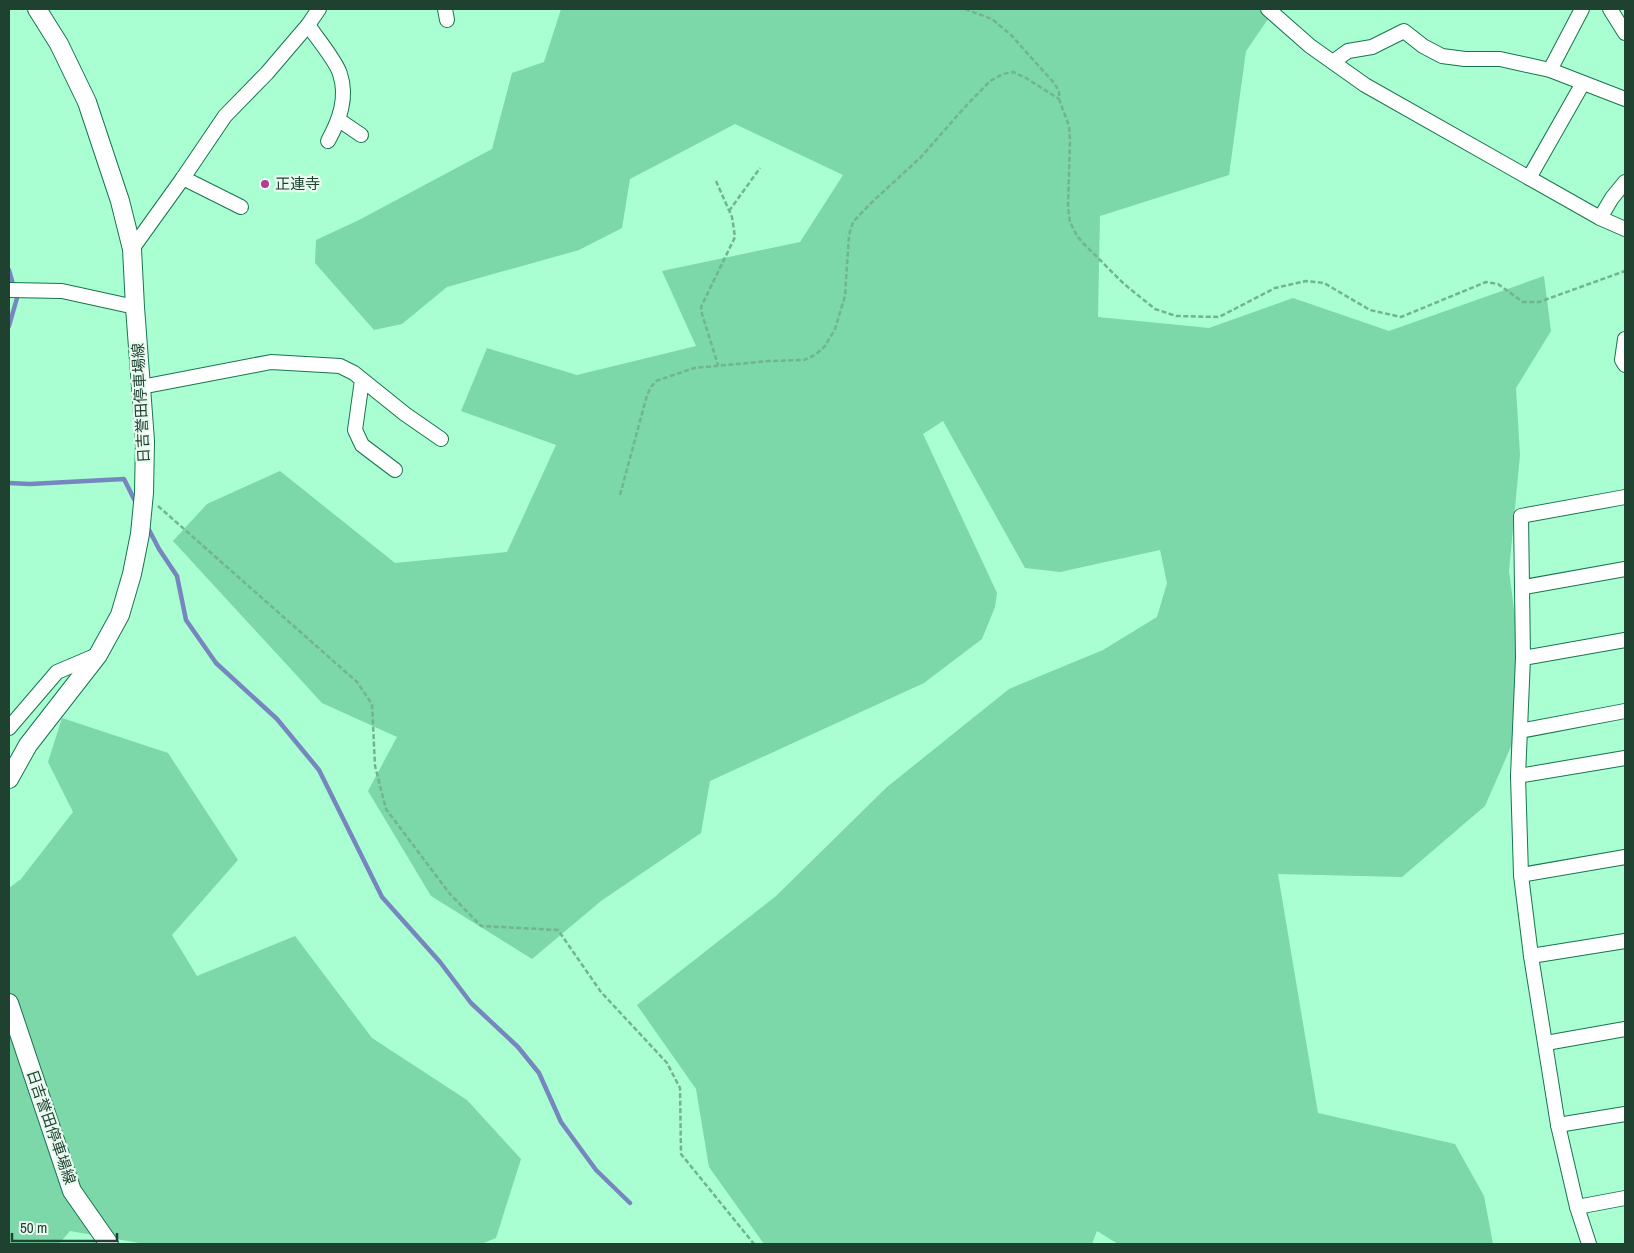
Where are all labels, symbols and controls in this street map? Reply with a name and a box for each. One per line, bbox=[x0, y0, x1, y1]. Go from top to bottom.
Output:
place label: 正連寺 bbox=[275, 173, 320, 194]
marker: 正連寺 bbox=[259, 178, 271, 190]
street label: 日吉誉田停車場線 bbox=[127, 343, 154, 464]
street label: 日吉誉田停車場線 bbox=[22, 1067, 81, 1187]
scale bar bbox=[12, 1210, 118, 1242]
text: 50 m bbox=[20, 1217, 47, 1238]

